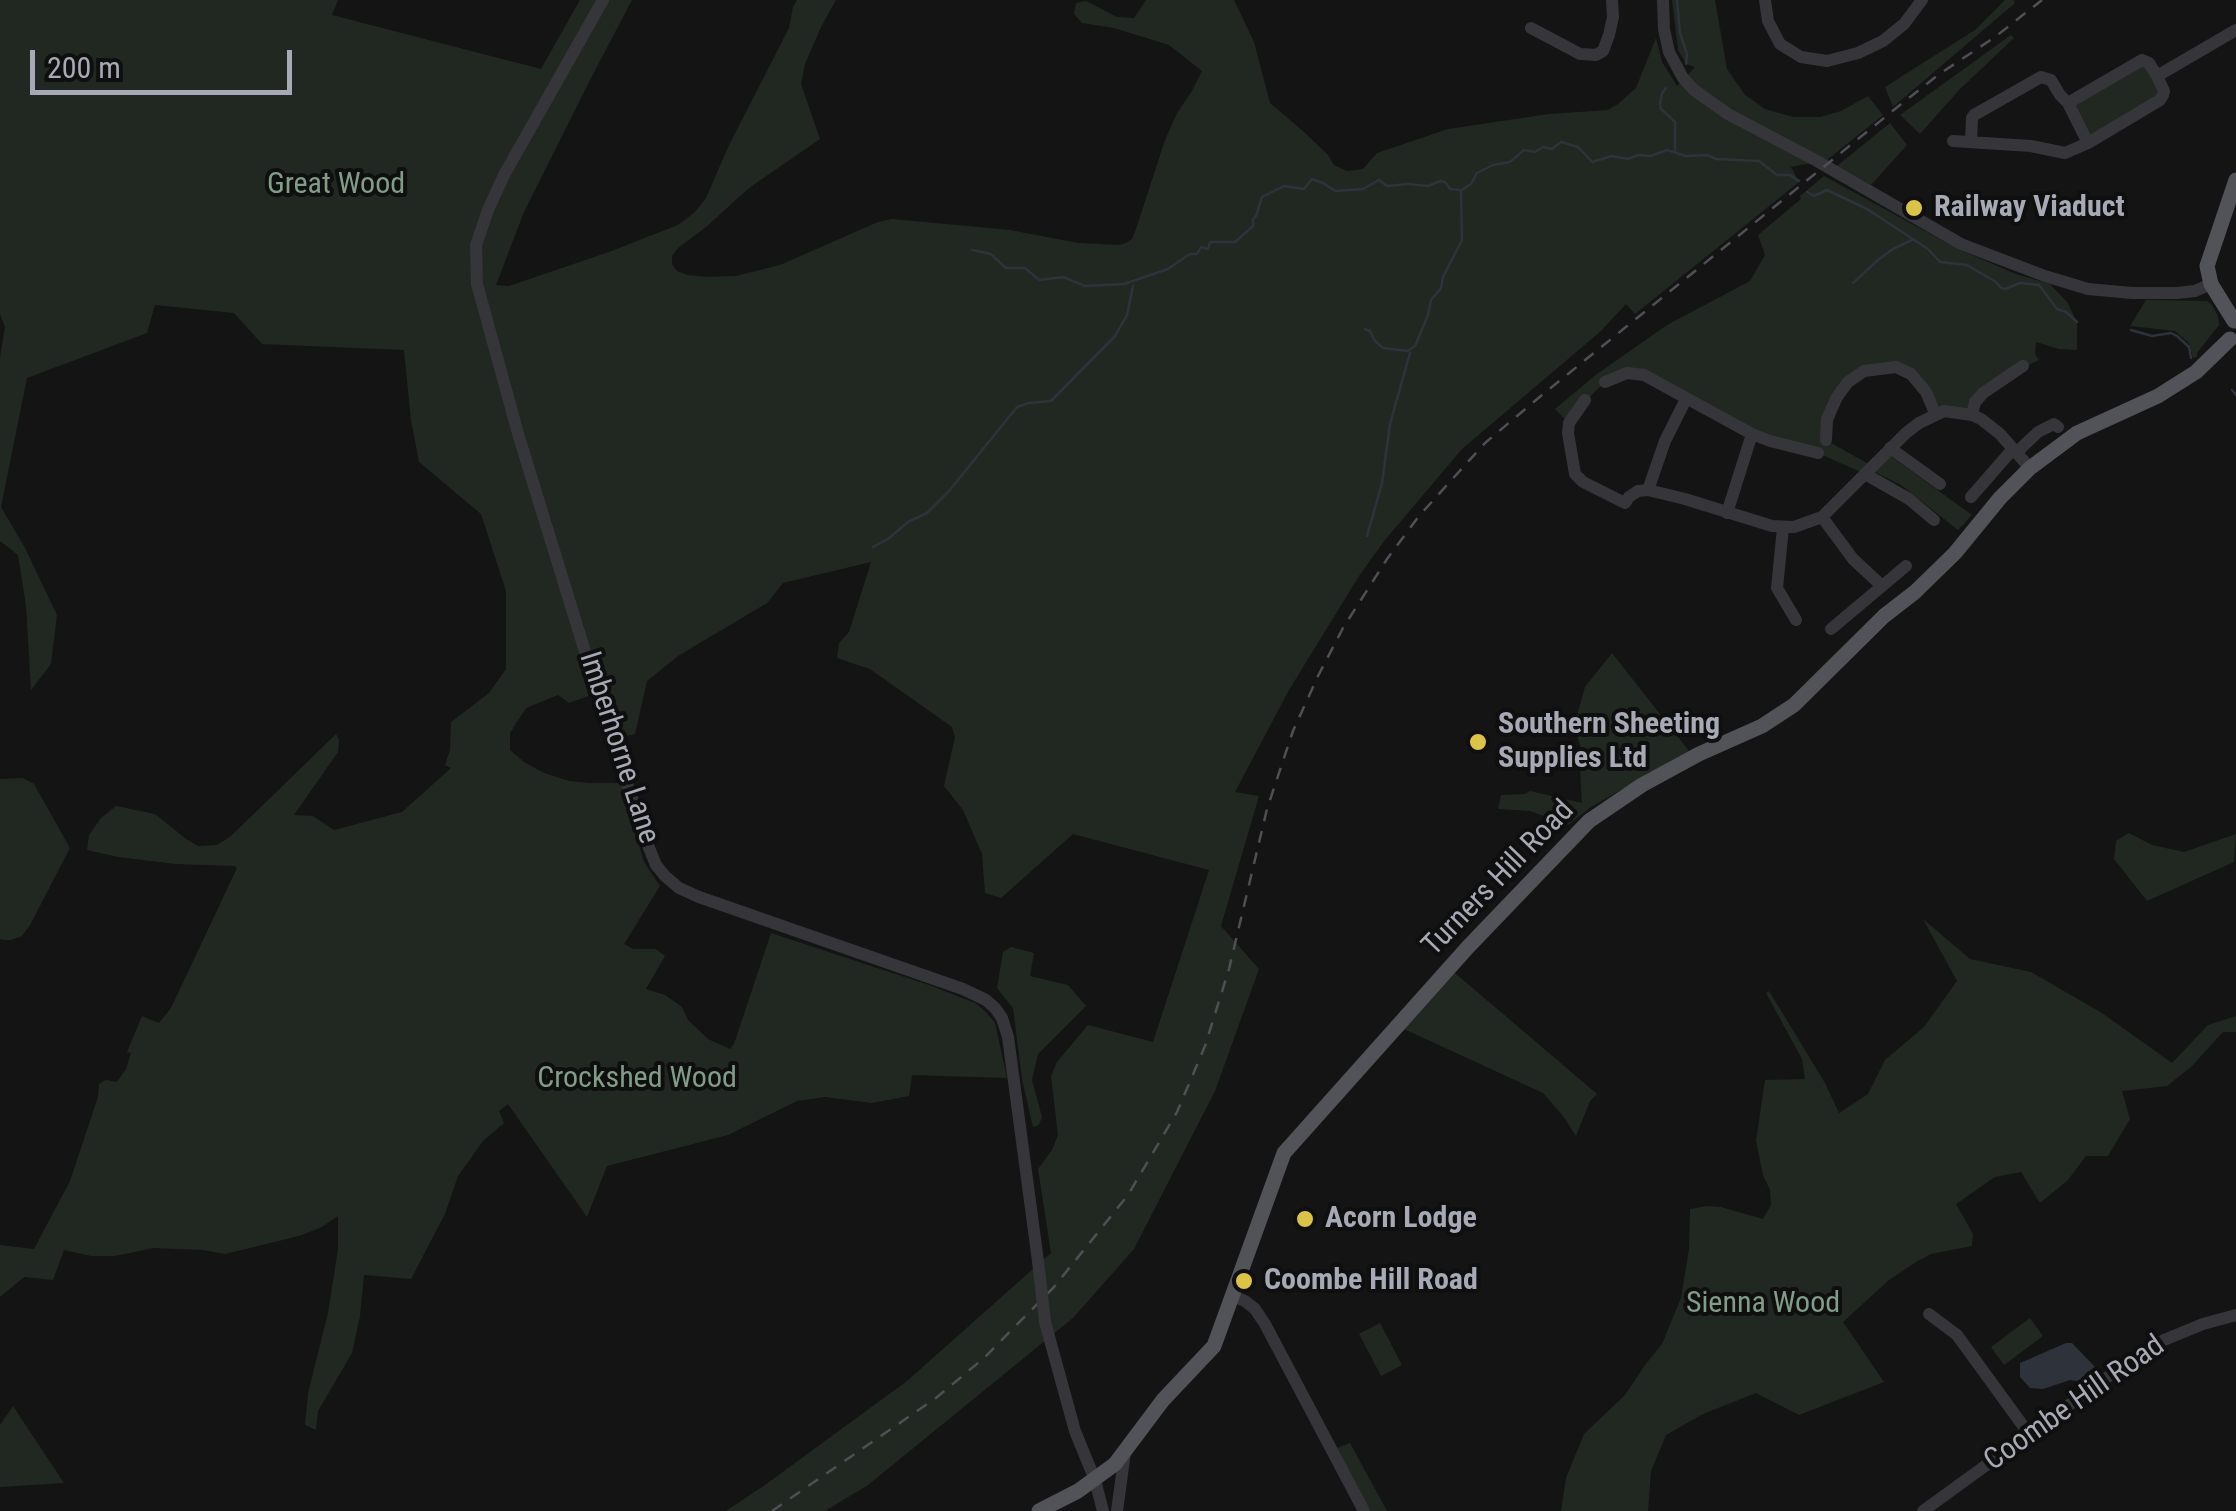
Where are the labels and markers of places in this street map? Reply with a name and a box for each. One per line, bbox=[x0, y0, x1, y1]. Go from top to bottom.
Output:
place label: Railway Viaduct bbox=[1934, 190, 2125, 226]
marker: Railway Viaduct bbox=[1903, 197, 1925, 219]
place label: Southern Sheeting Supplies Ltd bbox=[1498, 707, 1720, 778]
marker: Southern Sheeting Supplies Ltd bbox=[1467, 731, 1489, 753]
place label: Acorn Lodge bbox=[1325, 1201, 1477, 1237]
marker: Acorn Lodge bbox=[1294, 1208, 1316, 1230]
place label: Coombe Hill Road bbox=[1264, 1263, 1478, 1299]
marker: Coombe Hill Road bbox=[1233, 1270, 1255, 1292]

